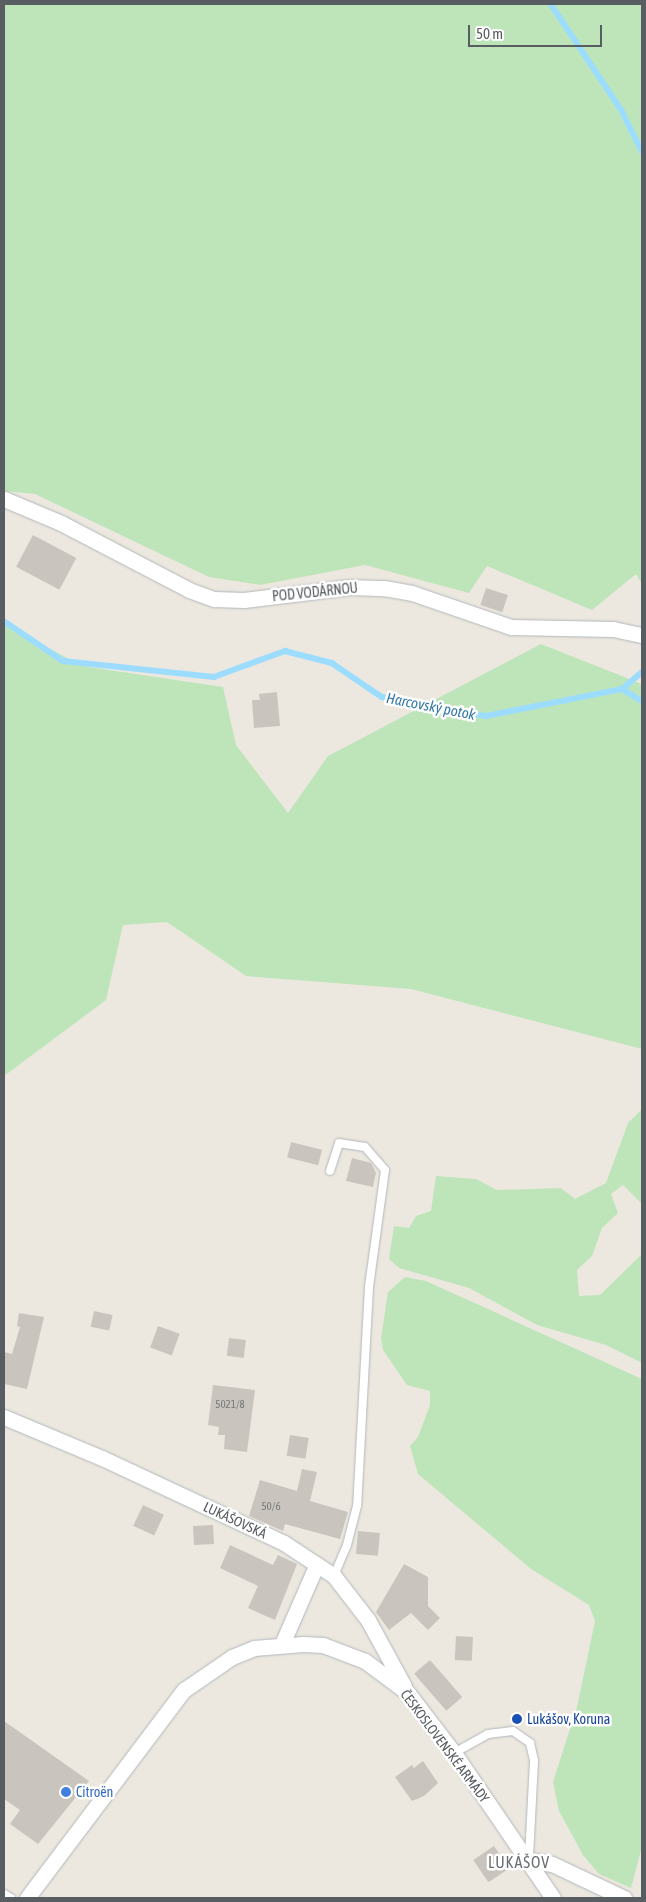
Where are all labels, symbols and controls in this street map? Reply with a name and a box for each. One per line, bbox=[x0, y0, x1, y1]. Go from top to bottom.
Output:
scale bar bbox=[471, 15, 605, 47]
text: 50 m bbox=[476, 25, 503, 42]
street label: POD VODÁRNOU bbox=[271, 579, 359, 605]
water label: Harcovský potok bbox=[385, 689, 477, 723]
house number: 5021/8 bbox=[215, 1397, 245, 1411]
street label: LUKÁŠOVSKÁ bbox=[201, 1498, 269, 1542]
house number: 50/6 bbox=[261, 1499, 281, 1513]
street label: ČESKOSLOVENSKÉ ARMÁDY bbox=[397, 1686, 493, 1806]
place label: Lukášov, Koruna bbox=[527, 1711, 610, 1727]
marker: Lukášov, Koruna bbox=[511, 1713, 523, 1725]
place label: Citroën bbox=[76, 1784, 113, 1800]
marker: Citroën bbox=[60, 1786, 72, 1798]
district label: LUKÁŠOV bbox=[487, 1852, 551, 1872]

